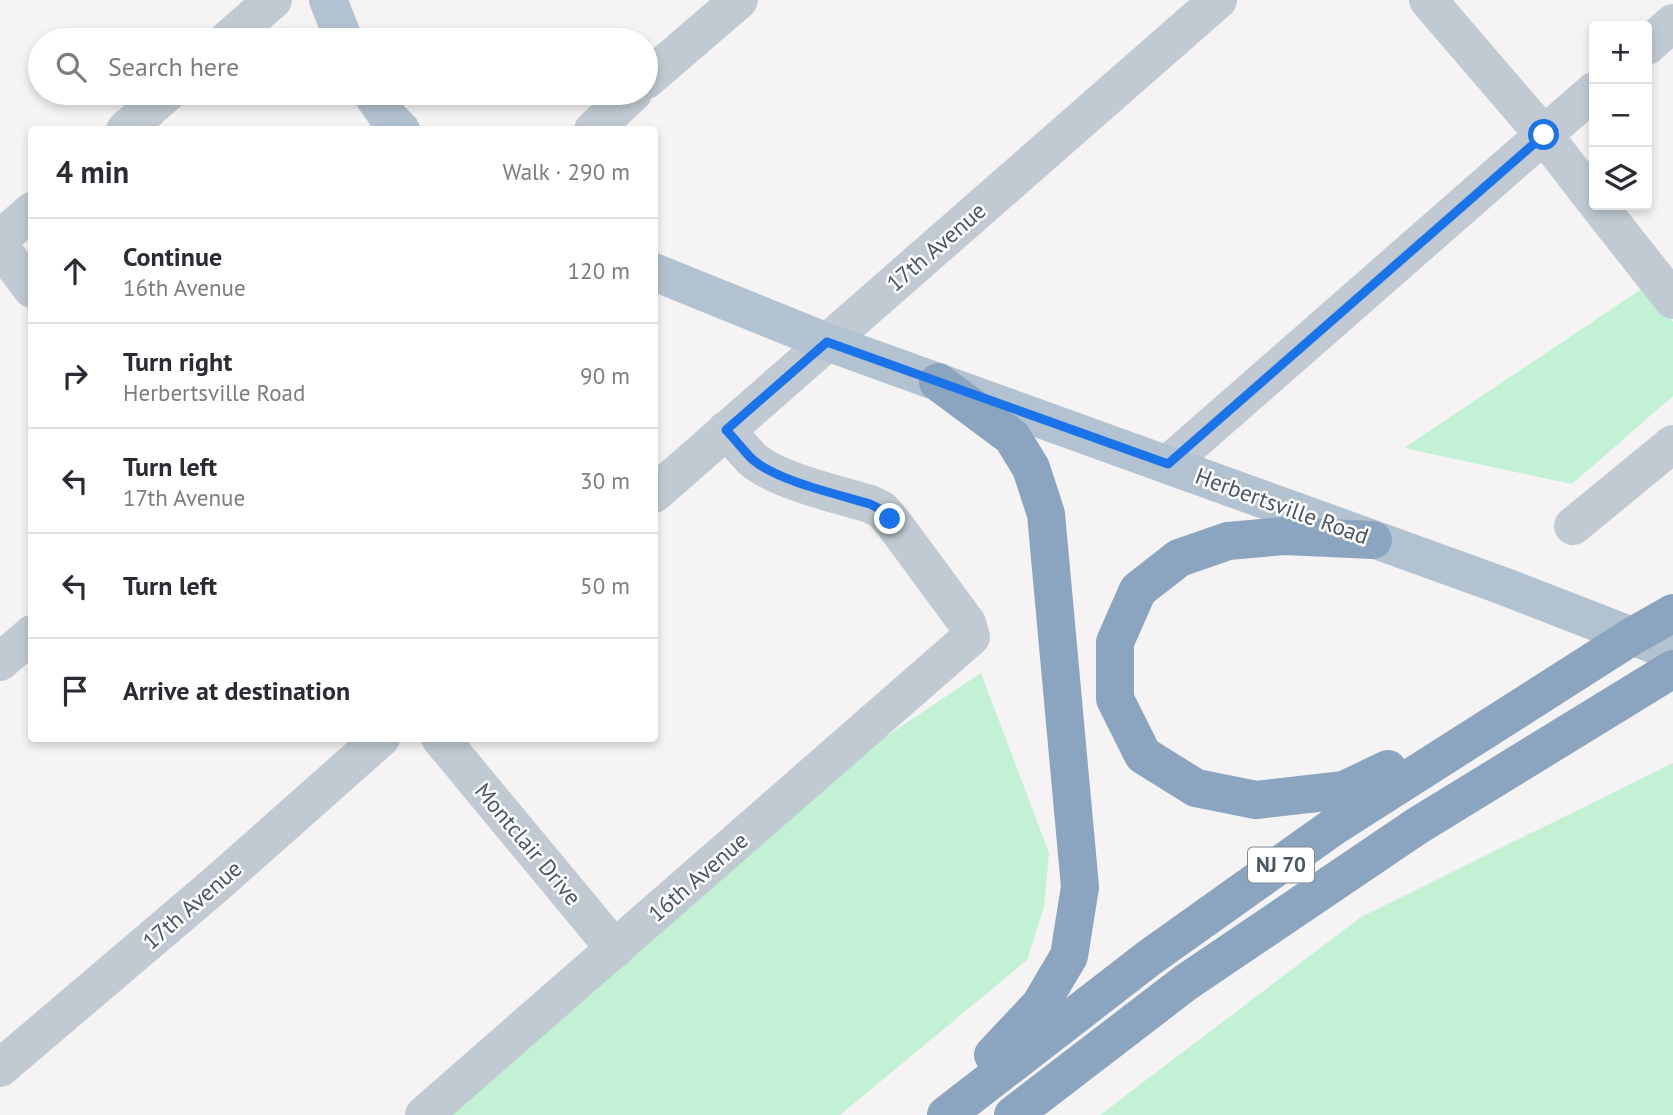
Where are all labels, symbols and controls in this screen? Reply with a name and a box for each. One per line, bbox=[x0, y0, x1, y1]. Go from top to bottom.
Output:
map controls bbox=[1589, 21, 1652, 210]
button: + bbox=[1589, 21, 1652, 84]
search box bbox=[28, 28, 658, 105]
icon: search bbox=[52, 48, 90, 86]
text: Search here bbox=[108, 50, 239, 83]
button: − bbox=[1589, 84, 1652, 147]
route start bbox=[1528, 119, 1559, 150]
button: layers bbox=[1589, 147, 1652, 210]
text: 4 min bbox=[56, 152, 129, 191]
text: Walk · 290 m bbox=[503, 157, 630, 186]
street label: 17th Avenue bbox=[880, 196, 991, 298]
text: Continue bbox=[123, 240, 222, 273]
icon: ahead bbox=[56, 252, 94, 290]
text: 120 m bbox=[568, 256, 630, 285]
text: 16th Avenue bbox=[123, 273, 246, 302]
text: Turn right bbox=[123, 345, 232, 378]
icon: right bbox=[56, 357, 94, 395]
text: 90 m bbox=[580, 361, 630, 390]
text: Herbertsville Road bbox=[123, 378, 305, 407]
text: Turn left bbox=[123, 450, 217, 483]
street label: Herbertsville Road bbox=[1192, 461, 1373, 550]
icon: left bbox=[56, 462, 94, 500]
text: 30 m bbox=[580, 466, 630, 495]
text: 17th Avenue bbox=[123, 483, 245, 512]
route end bbox=[874, 503, 905, 534]
icon: left bbox=[56, 567, 94, 605]
text: Turn left bbox=[123, 569, 217, 602]
text: 50 m bbox=[580, 571, 630, 600]
icon: arrive bbox=[56, 672, 94, 710]
text: Arrive at destination bbox=[123, 674, 350, 707]
street label: Montclair Drive bbox=[469, 777, 588, 911]
street label: 16th Avenue bbox=[642, 825, 753, 928]
road number: NJ 70 bbox=[1248, 848, 1314, 882]
street label: 17th Avenue bbox=[136, 854, 247, 956]

